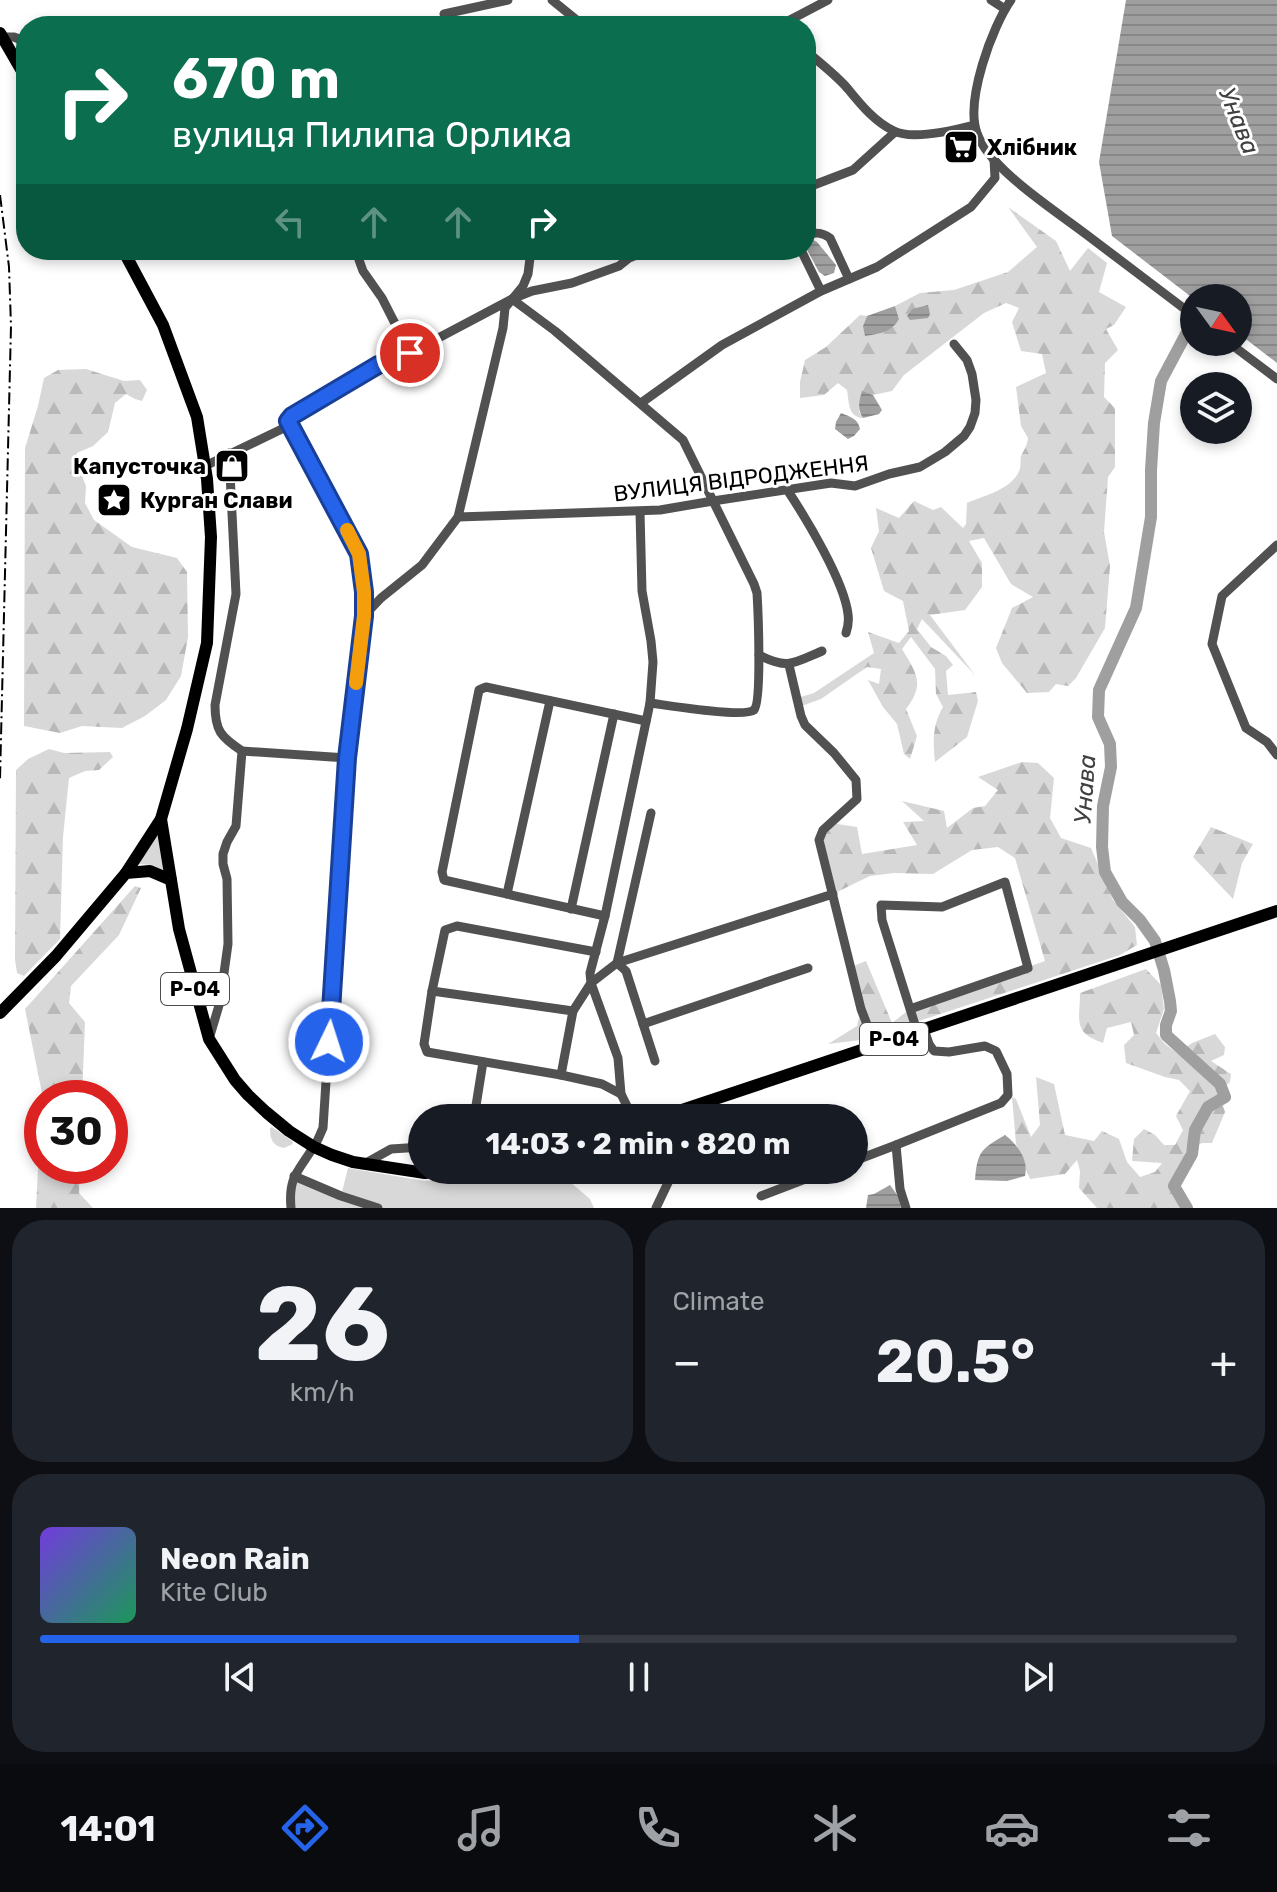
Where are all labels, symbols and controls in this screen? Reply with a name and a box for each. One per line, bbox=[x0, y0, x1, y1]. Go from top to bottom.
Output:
text: 670 m bbox=[172, 46, 340, 112]
icon: right bbox=[40, 48, 144, 152]
water label: Унава bbox=[1213, 84, 1265, 158]
text: вулиця Пилипа Орлика bbox=[172, 113, 572, 156]
supermarket icon: Хлібник bbox=[942, 128, 980, 166]
place label: Хлібник bbox=[987, 134, 1077, 161]
icon: left bbox=[268, 200, 312, 244]
icon: ahead bbox=[352, 200, 396, 244]
icon: ahead bbox=[436, 200, 480, 244]
icon: right bbox=[520, 200, 564, 244]
north arrow bbox=[1180, 284, 1252, 356]
map controls bbox=[1180, 284, 1252, 444]
pin bbox=[376, 319, 444, 387]
icon: arrive bbox=[388, 331, 432, 375]
button: layers bbox=[1180, 372, 1252, 444]
shop icon: Капусточка bbox=[213, 447, 251, 485]
street label: ВУЛИЦЯ ВІДРОДЖЕННЯ bbox=[612, 449, 870, 508]
place label: Капусточка bbox=[73, 453, 206, 480]
place icon: Курган Слави bbox=[95, 481, 133, 519]
place label: Курган Слави bbox=[140, 487, 293, 514]
water label: Унава bbox=[1069, 753, 1101, 825]
road number: Р-04 bbox=[161, 973, 229, 1005]
position arrow bbox=[287, 1000, 371, 1084]
road number: Р-04 bbox=[860, 1023, 928, 1055]
speed limit sign: 30 bbox=[24, 1080, 128, 1184]
text: 14:03 · 2 min · 820 m bbox=[485, 1126, 791, 1162]
text: 26 bbox=[255, 1263, 390, 1386]
text: Climate bbox=[673, 1286, 765, 1317]
text: 20.5° bbox=[875, 1326, 1035, 1397]
text: − bbox=[673, 1336, 701, 1388]
text: + bbox=[1210, 1336, 1237, 1388]
text: km/h bbox=[290, 1377, 355, 1408]
text: Neon Rain bbox=[160, 1541, 310, 1577]
text: Kite Club bbox=[160, 1577, 268, 1608]
icon: previous bbox=[218, 1655, 262, 1699]
icon: pause bbox=[617, 1655, 661, 1699]
icon: next bbox=[1016, 1655, 1060, 1699]
icon: directions bbox=[277, 1800, 333, 1856]
icon: music bbox=[453, 1800, 509, 1856]
icon: phone bbox=[630, 1800, 686, 1856]
icon: climate bbox=[807, 1800, 863, 1856]
icon: car bbox=[984, 1800, 1040, 1856]
icon: filters bbox=[1161, 1800, 1217, 1856]
text: 14:01 bbox=[60, 1807, 156, 1850]

